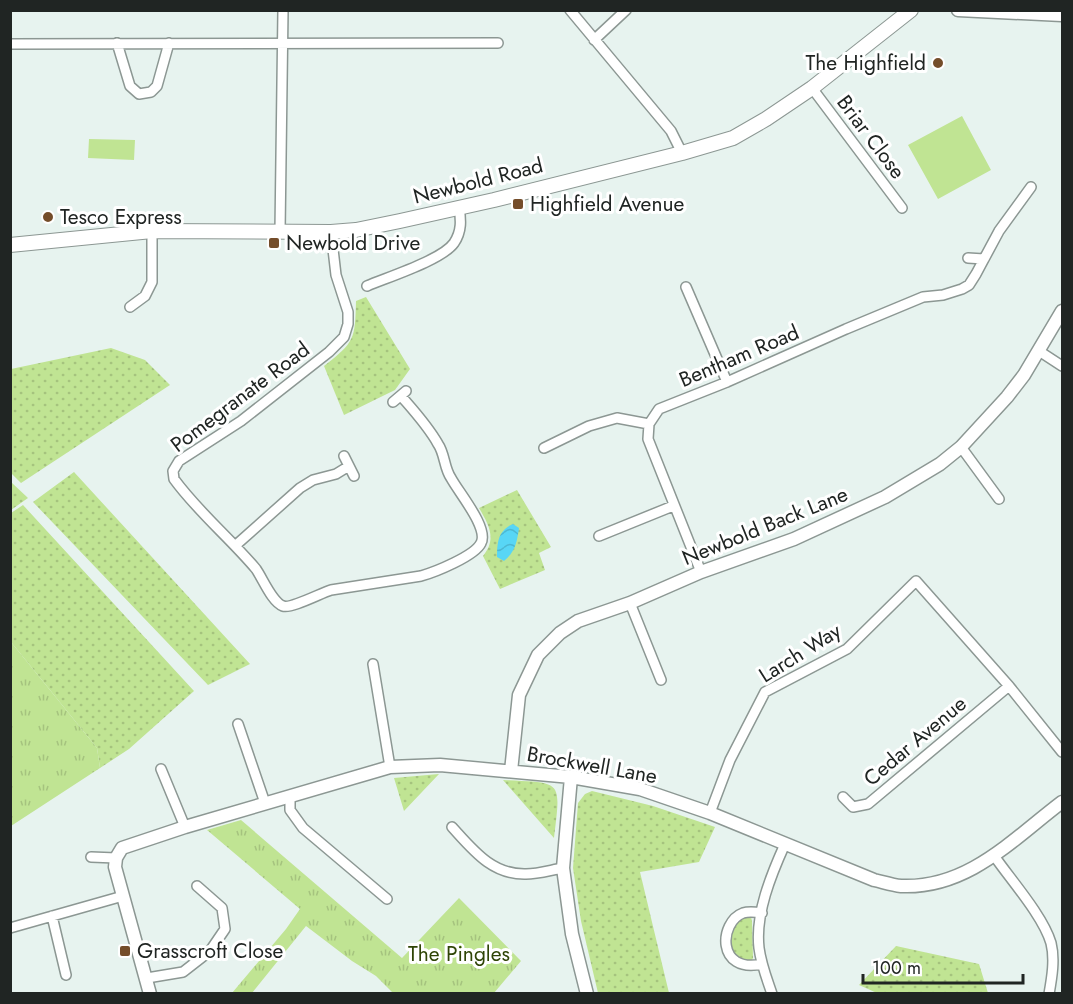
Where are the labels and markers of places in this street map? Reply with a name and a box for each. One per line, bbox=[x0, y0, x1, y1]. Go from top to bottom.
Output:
place label: The Highfield bbox=[806, 48, 926, 78]
marker: The Highfield bbox=[931, 56, 945, 70]
place label: Highfield Avenue bbox=[530, 189, 684, 219]
marker: Highfield Avenue bbox=[511, 197, 525, 211]
place label: Tesco Express bbox=[60, 202, 182, 232]
marker: Tesco Express bbox=[41, 210, 55, 224]
place label: Newbold Drive bbox=[286, 228, 420, 258]
marker: Newbold Drive bbox=[267, 236, 281, 250]
place label: Grasscroft Close bbox=[137, 936, 283, 966]
marker: Grasscroft Close bbox=[118, 944, 132, 958]

